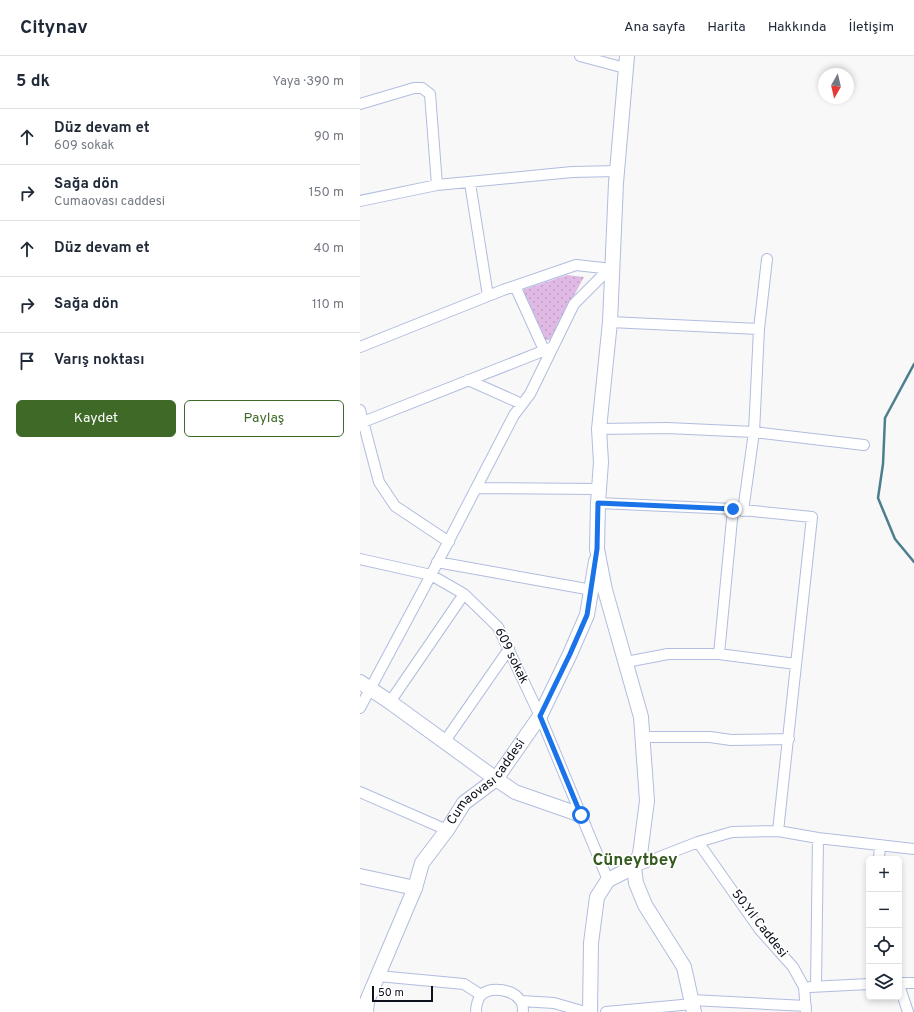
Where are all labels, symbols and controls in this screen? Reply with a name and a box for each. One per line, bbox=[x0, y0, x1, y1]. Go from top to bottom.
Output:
text: Citynav bbox=[20, 16, 88, 40]
text: Ana sayfa bbox=[624, 19, 685, 36]
text: Harita bbox=[707, 19, 746, 36]
text: Hakkında bbox=[768, 19, 826, 36]
text: İletişim bbox=[848, 19, 894, 36]
north arrow bbox=[818, 68, 854, 104]
text: 5 dk bbox=[16, 71, 50, 93]
text: Yaya · 390 m bbox=[273, 74, 344, 90]
text: Düz devam et bbox=[54, 119, 150, 138]
icon: ahead bbox=[16, 126, 38, 148]
text: 90 m bbox=[314, 129, 344, 145]
text: 609 sokak bbox=[54, 138, 114, 154]
text: Sağa dön bbox=[54, 175, 119, 194]
icon: right bbox=[16, 182, 38, 204]
text: 150 m bbox=[309, 185, 344, 201]
text: Cumaovası caddesi bbox=[54, 194, 165, 210]
icon: ahead bbox=[16, 238, 38, 260]
text: Düz devam et bbox=[54, 239, 150, 258]
text: 40 m bbox=[314, 241, 344, 257]
icon: right bbox=[16, 294, 38, 316]
text: Sağa dön bbox=[54, 295, 119, 314]
text: 110 m bbox=[312, 297, 344, 313]
icon: arrive bbox=[16, 350, 38, 372]
text: Varış noktası bbox=[54, 351, 145, 370]
button: Kaydet bbox=[16, 400, 176, 437]
button: Paylaş bbox=[184, 400, 344, 437]
route end bbox=[724, 500, 742, 518]
street label: 609 sokak bbox=[491, 625, 531, 687]
street label: Cumaovası caddesi bbox=[444, 736, 529, 828]
route start bbox=[572, 806, 590, 824]
district label: Cüneytbey bbox=[592, 850, 678, 872]
map controls bbox=[866, 856, 902, 1000]
button: + bbox=[866, 856, 902, 892]
street label: 50.Yıl Caddesi bbox=[727, 887, 791, 961]
button: − bbox=[866, 892, 902, 928]
button: locate bbox=[866, 928, 902, 964]
button: layers bbox=[866, 964, 902, 1000]
scale bar bbox=[372, 984, 433, 1003]
text: 50 m bbox=[378, 986, 404, 1000]

